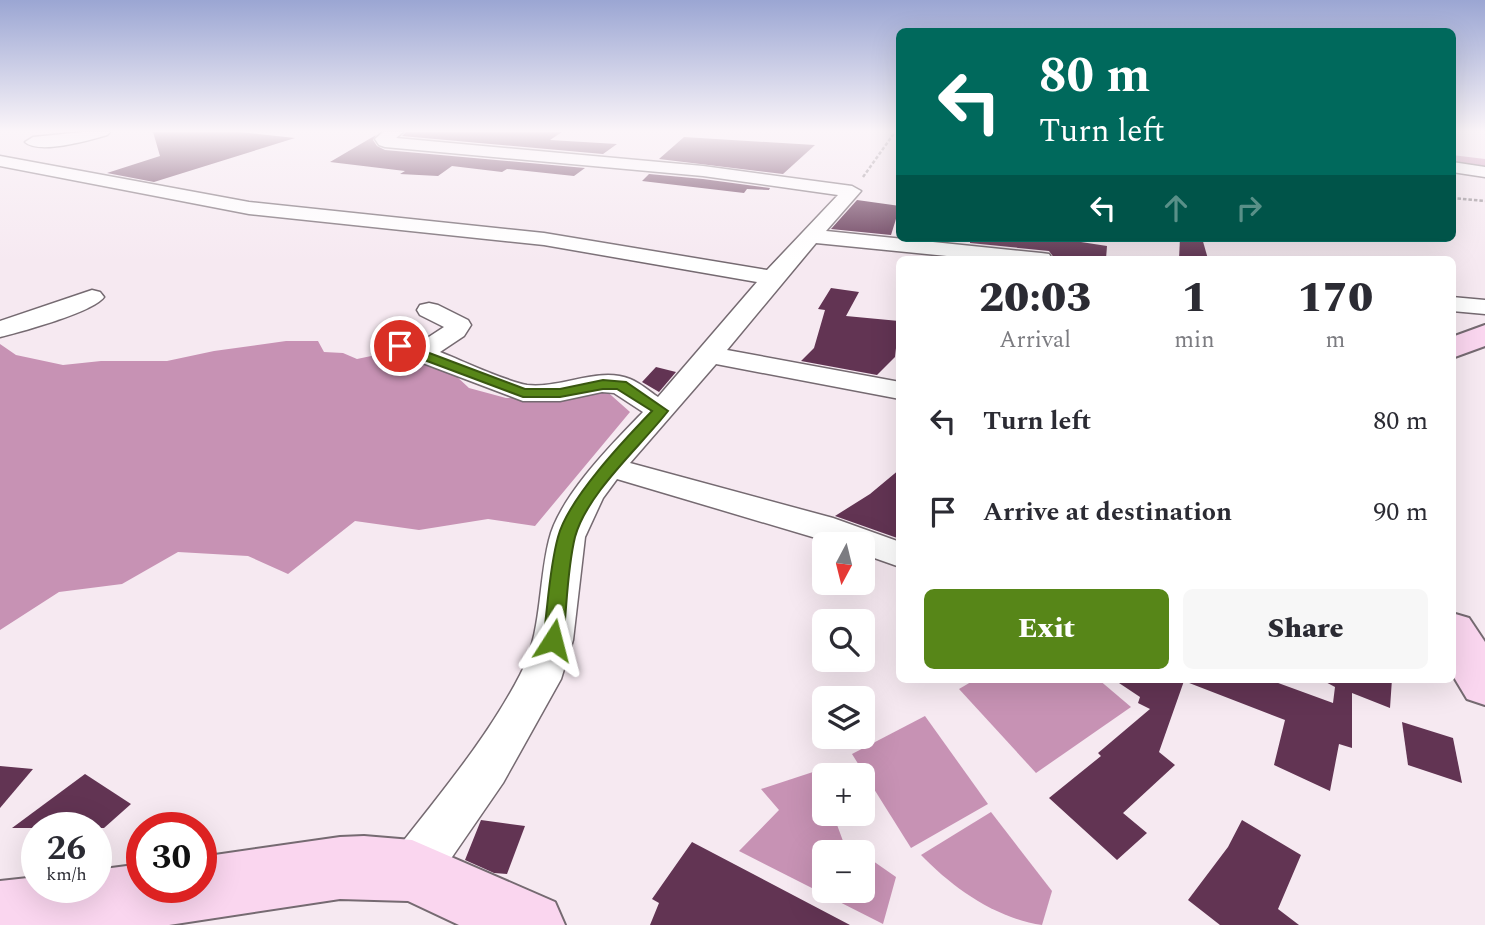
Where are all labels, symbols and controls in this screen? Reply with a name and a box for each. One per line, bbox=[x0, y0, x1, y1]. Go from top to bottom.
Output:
text: 80 m bbox=[1039, 39, 1150, 114]
icon: left bbox=[924, 56, 1015, 147]
text: Turn left bbox=[1039, 107, 1165, 156]
icon: left bbox=[1084, 189, 1122, 227]
icon: ahead bbox=[1157, 189, 1195, 227]
icon: right bbox=[1230, 189, 1268, 227]
text: 20:03 bbox=[979, 267, 1091, 330]
text: 1 bbox=[1182, 267, 1207, 330]
text: 170 bbox=[1297, 267, 1373, 330]
pin bbox=[370, 316, 430, 376]
text: Arrival bbox=[999, 323, 1071, 358]
text: min bbox=[1174, 323, 1215, 358]
text: m bbox=[1325, 323, 1345, 358]
icon: arrive bbox=[381, 327, 419, 365]
text: Turn left bbox=[983, 401, 1091, 441]
text: 80 m bbox=[1373, 401, 1428, 441]
icon: left bbox=[924, 402, 962, 440]
text: Arrive at destination bbox=[983, 492, 1232, 532]
text: 90 m bbox=[1373, 492, 1428, 532]
icon: arrive bbox=[924, 493, 962, 531]
north arrow bbox=[812, 532, 875, 595]
map controls bbox=[812, 532, 875, 903]
button: Exit bbox=[924, 589, 1169, 669]
button: Share bbox=[1183, 589, 1428, 669]
position arrow bbox=[516, 603, 590, 677]
button: search bbox=[812, 609, 875, 672]
button: layers bbox=[812, 686, 875, 749]
button: + bbox=[812, 763, 875, 826]
speed limit sign: 30 bbox=[126, 812, 217, 903]
text: 26 bbox=[47, 822, 86, 875]
button: − bbox=[812, 840, 875, 903]
text: km/h bbox=[46, 861, 87, 888]

